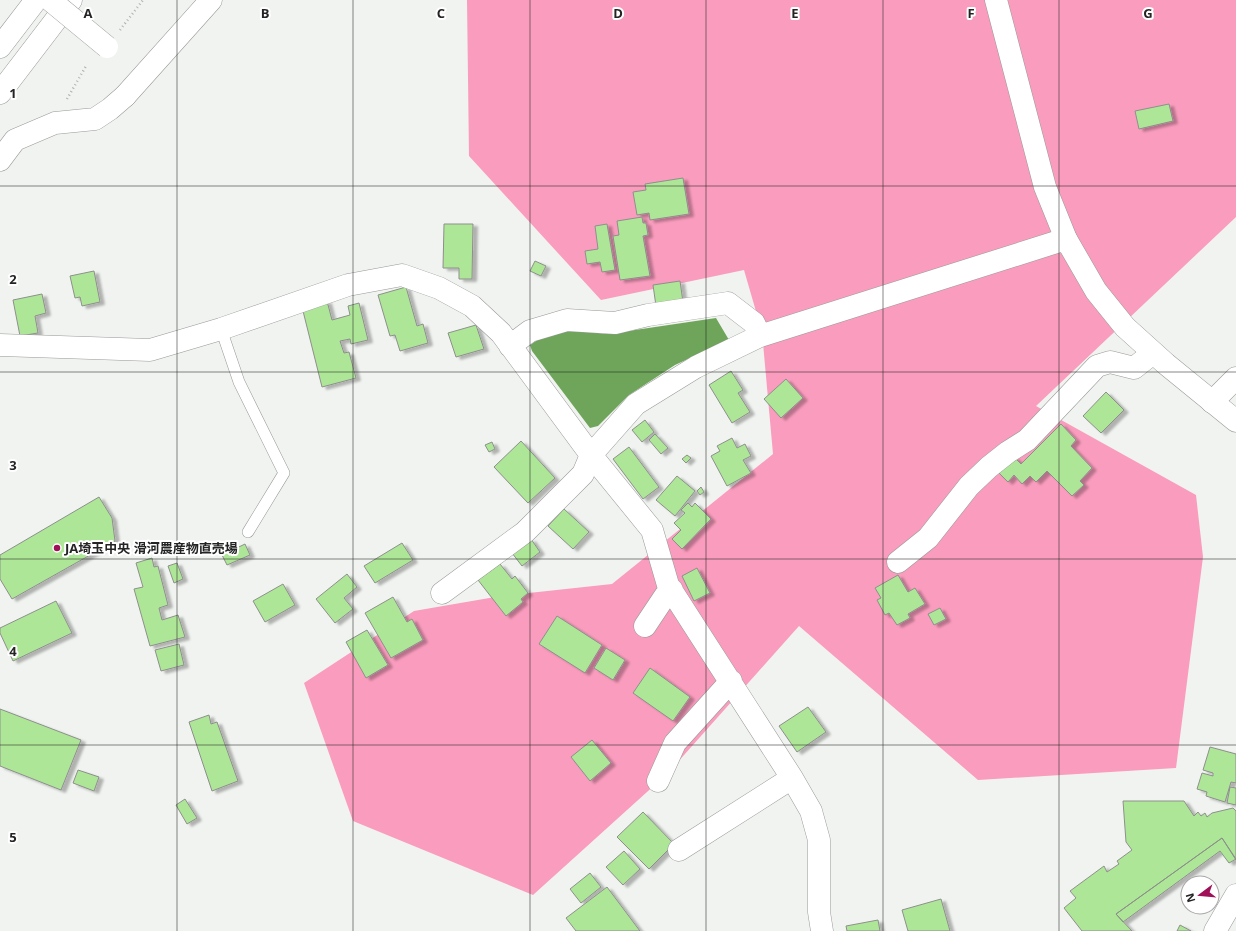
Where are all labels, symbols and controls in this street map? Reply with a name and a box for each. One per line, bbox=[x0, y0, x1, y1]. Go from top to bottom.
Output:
text: A bbox=[84, 4, 93, 22]
text: B bbox=[261, 4, 270, 22]
text: C bbox=[437, 4, 445, 22]
text: D bbox=[613, 4, 623, 22]
text: E bbox=[791, 4, 799, 22]
text: F bbox=[967, 4, 975, 22]
text: G bbox=[1143, 4, 1153, 22]
text: 1 bbox=[9, 84, 17, 102]
text: 2 bbox=[9, 270, 17, 288]
text: 3 bbox=[9, 456, 17, 474]
place label: JA埼玉中央 滑河農産物直売場 bbox=[64, 539, 238, 557]
marker: JA埼玉中央 滑河農産物直売場 bbox=[52, 543, 62, 553]
text: 4 bbox=[9, 642, 17, 660]
text: 5 bbox=[9, 828, 17, 846]
north arrow bbox=[1180, 875, 1220, 915]
text: N bbox=[1181, 892, 1198, 904]

